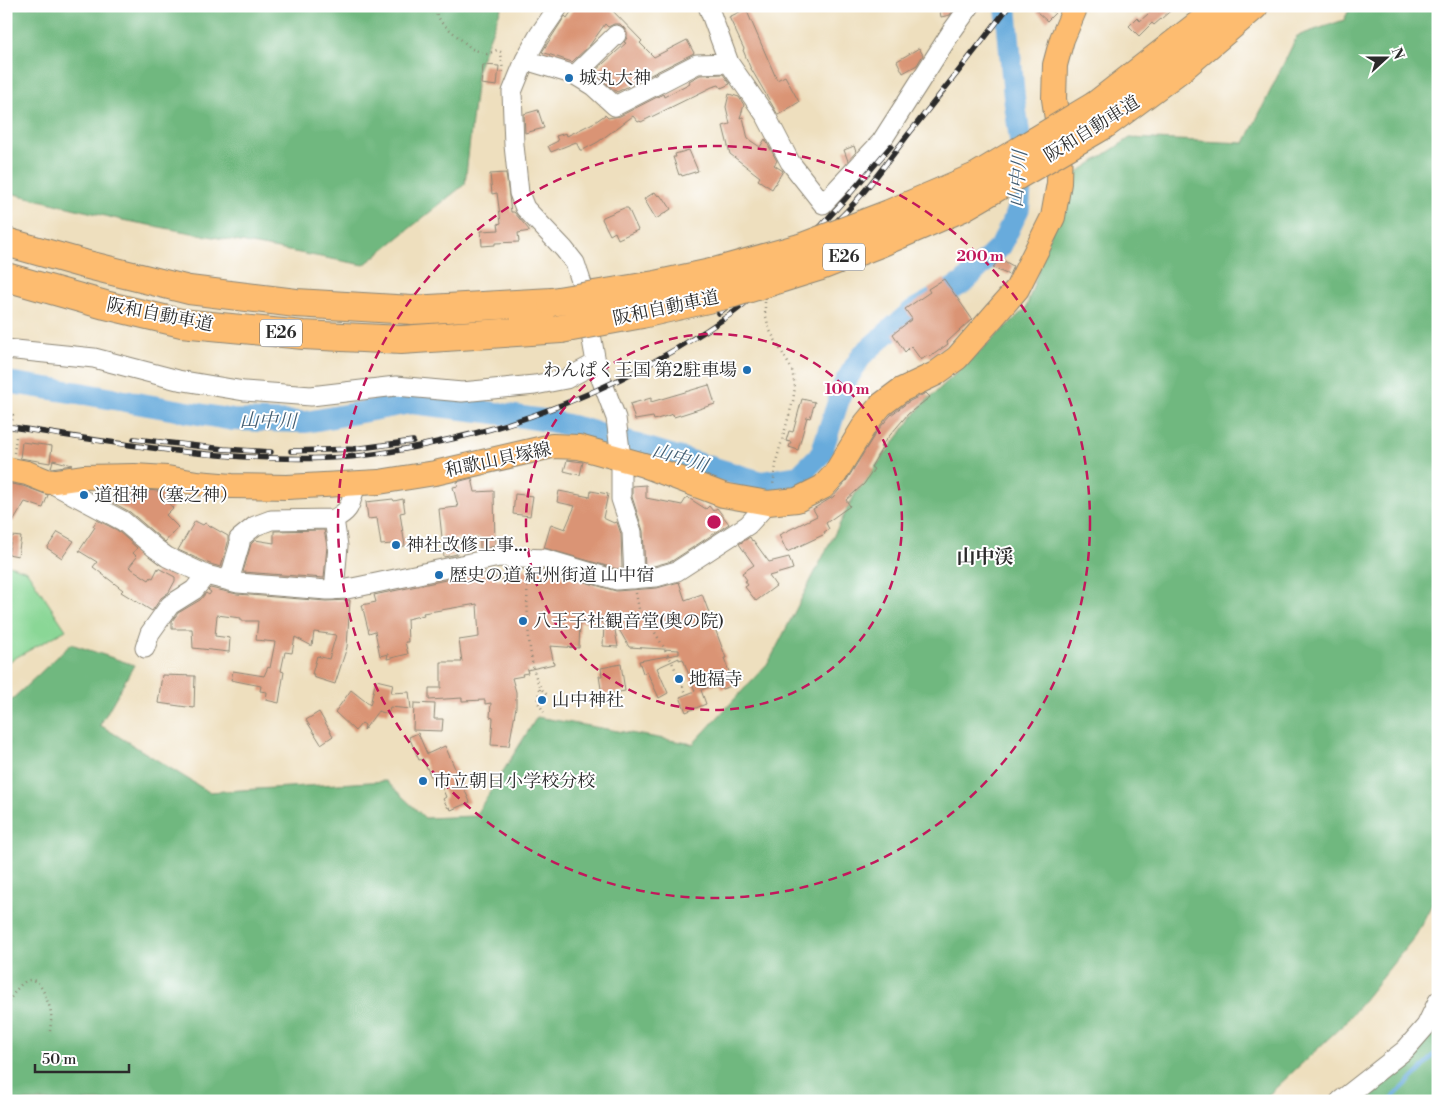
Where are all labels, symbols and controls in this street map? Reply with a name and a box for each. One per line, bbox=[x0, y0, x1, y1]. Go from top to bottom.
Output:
north arrow bbox=[1362, 32, 1412, 82]
text: N bbox=[1387, 45, 1408, 62]
place label: 城丸大神 bbox=[579, 67, 651, 90]
marker: 城丸大神 bbox=[563, 72, 575, 84]
street label: 阪和自動車道 bbox=[1040, 91, 1144, 167]
water label: 山中川 bbox=[1004, 148, 1033, 208]
road number: E26 bbox=[823, 243, 865, 270]
text: 200 m bbox=[956, 247, 1004, 266]
street label: 阪和自動車道 bbox=[611, 286, 721, 330]
street label: 阪和自動車道 bbox=[105, 293, 215, 337]
road number: E26 bbox=[260, 319, 302, 346]
place label: わんぱく王国 第2駐車場 bbox=[543, 359, 737, 382]
marker: わんぱく王国 第2駐車場 bbox=[741, 364, 753, 376]
text: 100 m bbox=[825, 380, 870, 399]
water label: 山中川 bbox=[239, 409, 299, 434]
street label: 和歌山貝塚線 bbox=[443, 438, 553, 482]
water label: 山中川 bbox=[649, 438, 713, 478]
place label: 道祖神（塞之神） bbox=[94, 484, 238, 507]
marker: 道祖神（塞之神） bbox=[78, 489, 90, 501]
centre of rings bbox=[705, 513, 723, 531]
place label: 神社改修工事… bbox=[406, 534, 527, 557]
marker: 神社改修工事… bbox=[390, 539, 402, 551]
district label: 山中渓 bbox=[956, 545, 1014, 569]
place label: 歴史の道 紀州街道 山中宿 bbox=[449, 564, 654, 587]
marker: 歴史の道 紀州街道 山中宿 bbox=[433, 569, 445, 581]
place label: 八王子社観音堂(奥の院) bbox=[533, 610, 724, 633]
marker: 八王子社観音堂(奥の院) bbox=[517, 615, 529, 627]
place label: 地福寺 bbox=[689, 668, 743, 691]
marker: 地福寺 bbox=[673, 673, 685, 685]
place label: 山中神社 bbox=[552, 689, 624, 712]
marker: 山中神社 bbox=[536, 694, 548, 706]
place label: 市立朝日小学校分校 bbox=[433, 770, 595, 793]
marker: 市立朝日小学校分校 bbox=[417, 775, 429, 787]
scale bar bbox=[35, 1042, 129, 1074]
text: 50 m bbox=[42, 1050, 76, 1069]

